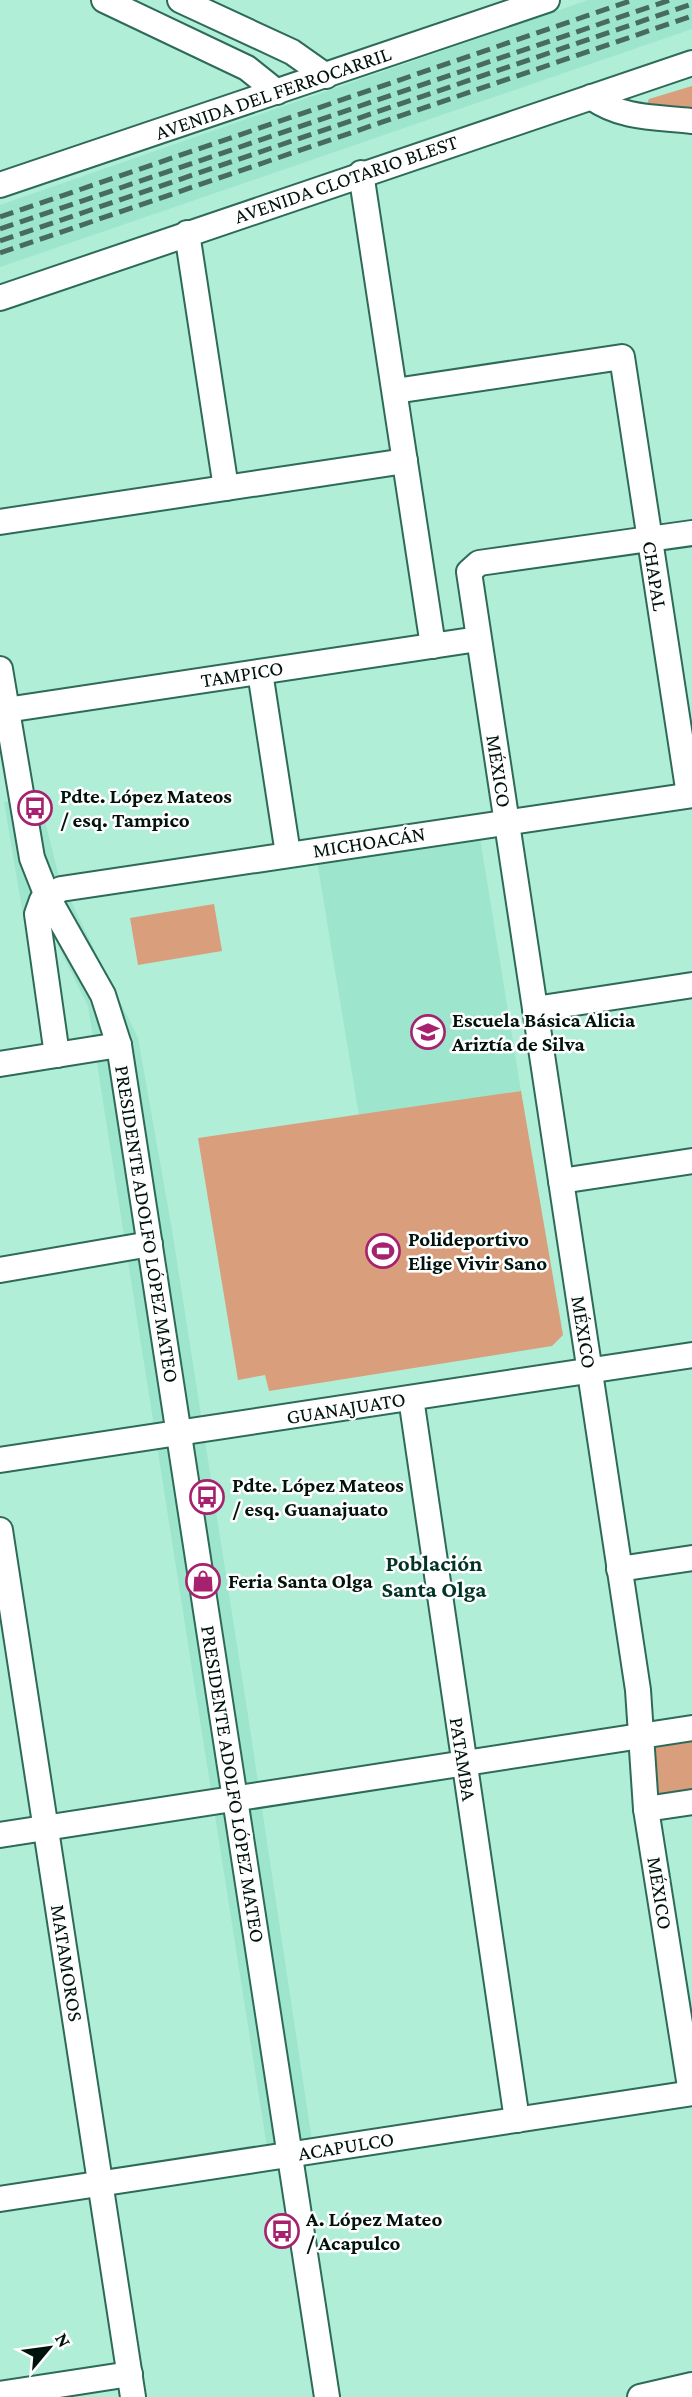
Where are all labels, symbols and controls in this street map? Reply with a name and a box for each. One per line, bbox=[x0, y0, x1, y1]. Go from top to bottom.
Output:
street label: AVENIDA DEL FERROCARRIL bbox=[152, 41, 395, 145]
street label: AVENIDA CLOTARIO BLEST bbox=[231, 129, 461, 229]
street label: CHAPAL bbox=[638, 539, 672, 613]
street label: TAMPICO bbox=[199, 656, 285, 692]
street label: MÉXICO bbox=[481, 733, 517, 809]
place label: Pdte. López Mateos / esq. Tampico bbox=[60, 784, 232, 832]
bus stop icon: Pdte. López Mateos / esq. Tampico bbox=[16, 789, 54, 827]
street label: MICHOACÁN bbox=[311, 821, 427, 863]
place label: Escuela Básica Alicia Ariztía de Silva bbox=[451, 1008, 636, 1056]
school or university icon: Escuela Básica Alicia Ariztía de Silva bbox=[409, 1013, 447, 1051]
street label: PRESIDENTE ADOLFO LÓPEZ MATEO bbox=[110, 1064, 184, 1384]
place label: Polideportivo Elige Vivir Sano bbox=[408, 1227, 547, 1275]
sports icon: Polideportivo Elige Vivir Sano bbox=[364, 1232, 402, 1270]
street label: MÉXICO bbox=[566, 1294, 602, 1370]
street label: GUANAJUATO bbox=[285, 1387, 407, 1429]
place label: Pdte. López Mateos / esq. Guanajuato bbox=[232, 1473, 404, 1521]
bus stop icon: Pdte. López Mateos / esq. Guanajuato bbox=[188, 1478, 226, 1516]
district label: Población Santa Olga bbox=[381, 1550, 487, 1602]
shop icon: Feria Santa Olga bbox=[184, 1562, 222, 1600]
place label: Feria Santa Olga bbox=[228, 1569, 374, 1593]
street label: PRESIDENTE ADOLFO LÓPEZ MATEO bbox=[196, 1624, 270, 1944]
street label: PATAMBA bbox=[445, 1715, 481, 1803]
street label: MÉXICO bbox=[642, 1855, 678, 1931]
street label: MATAMOROS bbox=[46, 1903, 88, 2023]
street label: ACAPULCO bbox=[296, 2127, 396, 2165]
place label: A. López Mateo / Acapulco bbox=[305, 2207, 442, 2255]
bus stop icon: A. López Mateo / Acapulco bbox=[263, 2212, 301, 2250]
north arrow bbox=[14, 2313, 84, 2383]
text: N bbox=[51, 2329, 76, 2351]

